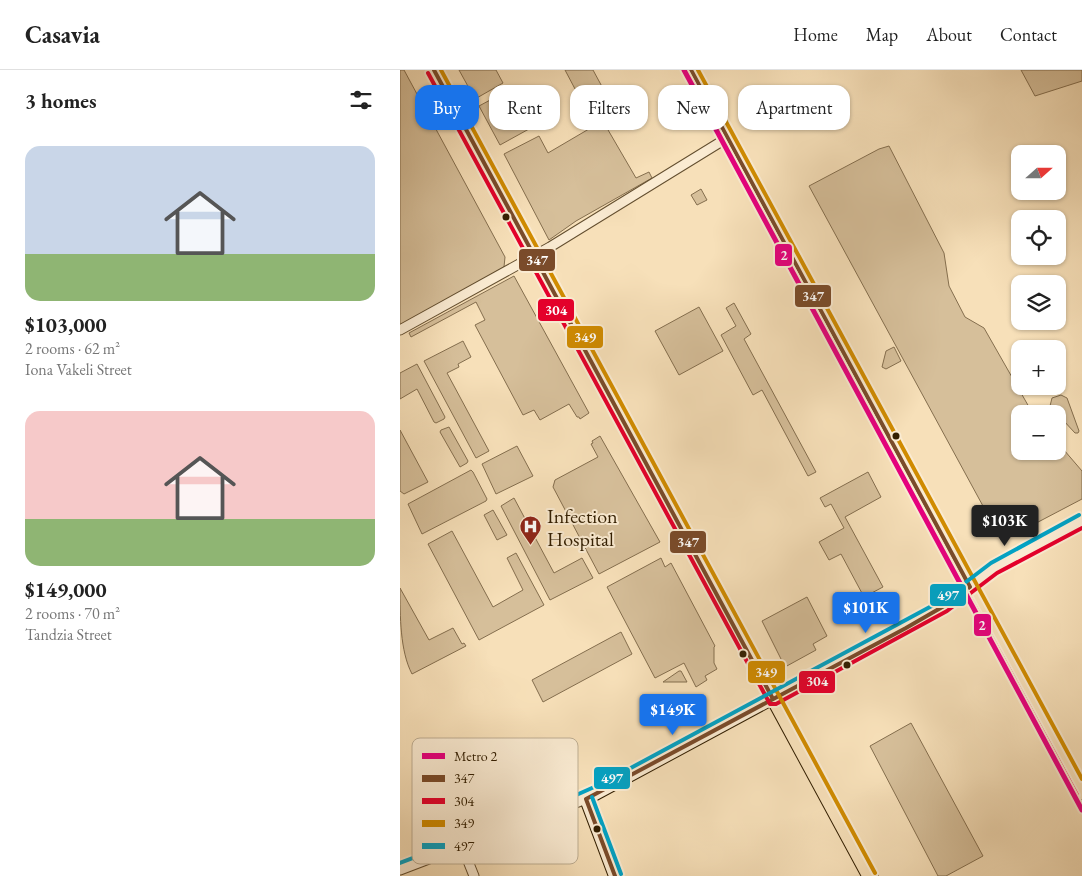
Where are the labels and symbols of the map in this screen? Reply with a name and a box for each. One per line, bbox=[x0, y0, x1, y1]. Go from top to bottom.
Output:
north arrow bbox=[1011, 145, 1066, 200]
unlabelled marker bbox=[501, 212, 511, 222]
line badge: 2 bbox=[774, 243, 793, 267]
text: 2 bbox=[780, 246, 788, 264]
line badge: 347 bbox=[518, 248, 556, 272]
text: 347 bbox=[526, 251, 549, 269]
line badge: 347 bbox=[794, 284, 832, 308]
text: 347 bbox=[802, 287, 825, 305]
line badge: 304 bbox=[537, 298, 575, 322]
text: 304 bbox=[545, 301, 568, 319]
line badge: 349 bbox=[566, 325, 604, 349]
text: 349 bbox=[574, 328, 597, 346]
unlabelled marker bbox=[891, 431, 901, 441]
place label: Infection Hospital bbox=[547, 503, 618, 552]
pin: $103K bbox=[970, 504, 1040, 547]
hospital icon: Infection Hospital bbox=[519, 515, 543, 546]
line badge: 347 bbox=[669, 530, 707, 554]
text: 347 bbox=[677, 533, 700, 551]
line badge: 497 bbox=[929, 583, 967, 607]
text: 497 bbox=[937, 586, 960, 604]
pin: $101K bbox=[831, 592, 901, 634]
line badge: 2 bbox=[973, 613, 992, 637]
text: 2 bbox=[978, 616, 986, 634]
unlabelled marker bbox=[738, 649, 748, 659]
line badge: 349 bbox=[747, 660, 786, 684]
unlabelled marker bbox=[842, 660, 852, 670]
text: 349 bbox=[755, 663, 778, 681]
line badge: 304 bbox=[798, 670, 836, 694]
text: 304 bbox=[806, 672, 829, 690]
pin: $149K bbox=[638, 694, 708, 736]
legend bbox=[412, 738, 578, 864]
text: Metro 2 bbox=[454, 747, 498, 765]
line badge: 497 bbox=[593, 766, 631, 790]
text: 347 bbox=[454, 769, 474, 787]
text: 497 bbox=[601, 769, 624, 787]
text: 304 bbox=[454, 792, 474, 810]
text: 349 bbox=[454, 814, 474, 832]
unlabelled marker bbox=[592, 824, 602, 834]
text: 497 bbox=[454, 837, 474, 855]

